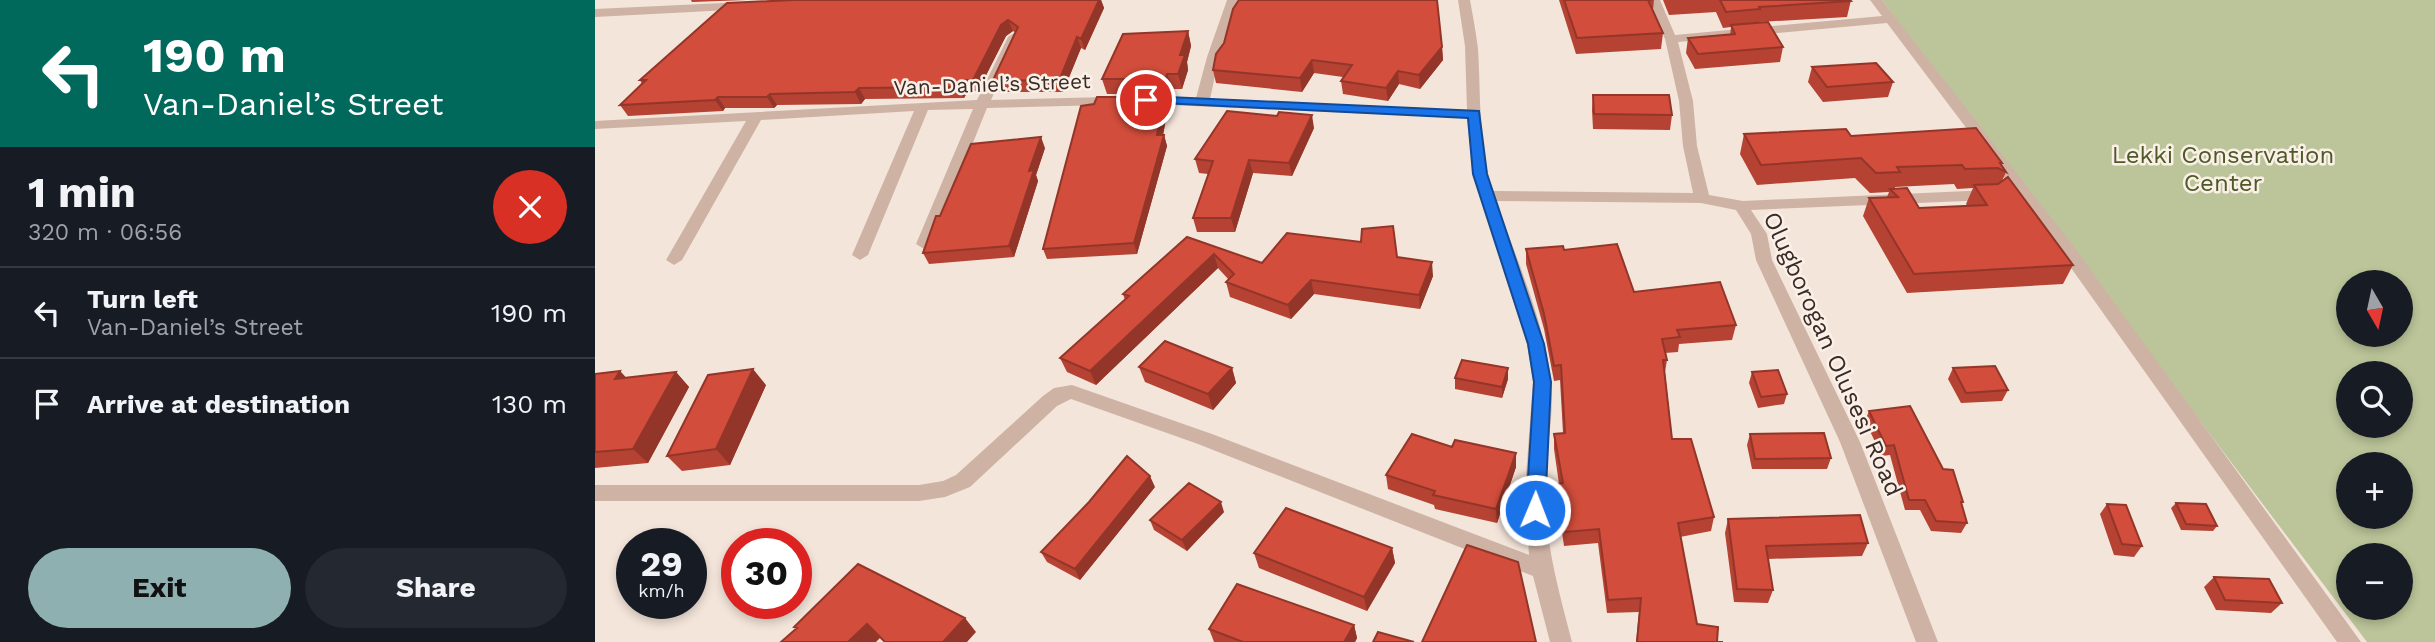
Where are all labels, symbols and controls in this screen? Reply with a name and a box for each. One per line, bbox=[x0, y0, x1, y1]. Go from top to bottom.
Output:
text: 190 m bbox=[143, 26, 286, 84]
icon: left bbox=[28, 28, 119, 119]
street label: Van-Daniel’s Street bbox=[893, 68, 1091, 100]
pin bbox=[1116, 70, 1176, 130]
icon: arrive bbox=[1127, 81, 1165, 119]
text: Van-Daniel’s Street bbox=[143, 85, 444, 123]
park label: Lekki Conservation Center bbox=[2112, 141, 2334, 197]
text: 1 min bbox=[28, 168, 136, 217]
button: close bbox=[493, 170, 567, 244]
street label: Olugborogan Olusesi Road bbox=[1758, 208, 1908, 500]
text: 320 m · 06:56 bbox=[28, 219, 182, 246]
north arrow bbox=[2336, 270, 2413, 346]
map controls bbox=[2336, 270, 2413, 620]
text: Turn left bbox=[87, 284, 198, 314]
icon: left bbox=[28, 294, 66, 332]
text: 190 m bbox=[491, 298, 567, 328]
text: Van-Daniel’s Street bbox=[87, 314, 303, 341]
button: search bbox=[2336, 361, 2413, 438]
icon: arrive bbox=[28, 385, 66, 423]
text: Arrive at destination bbox=[87, 389, 350, 419]
text: 130 m bbox=[492, 389, 567, 419]
button: + bbox=[2336, 452, 2413, 529]
position arrow bbox=[1498, 473, 1572, 547]
speed limit sign: 30 bbox=[721, 528, 812, 619]
text: 29 bbox=[640, 543, 683, 585]
button: − bbox=[2336, 543, 2413, 620]
button: Exit bbox=[28, 548, 291, 628]
button: Share bbox=[305, 548, 567, 628]
text: km/h bbox=[638, 580, 685, 601]

